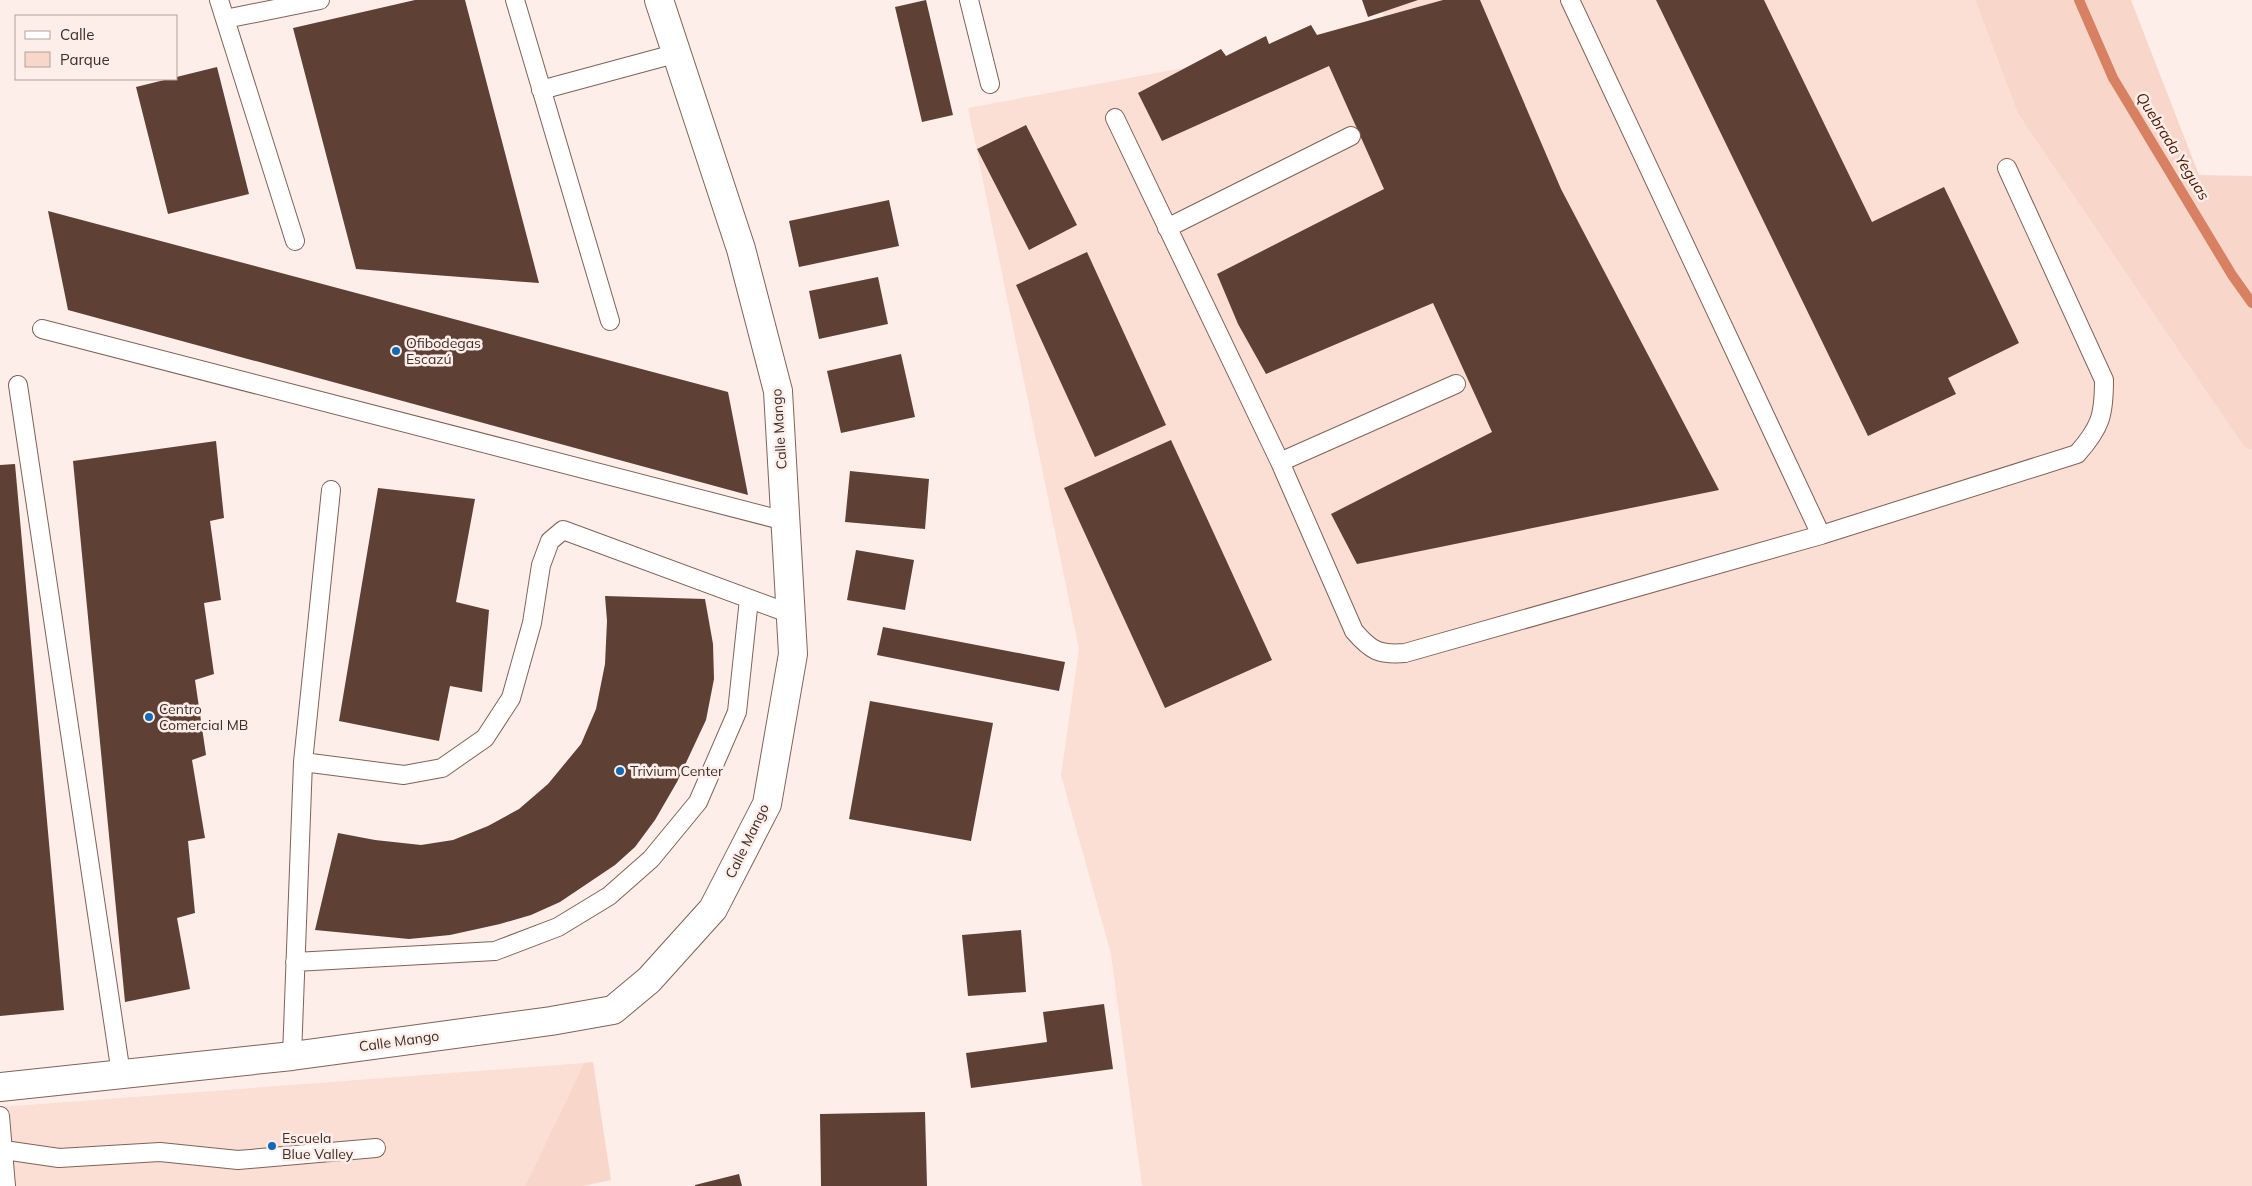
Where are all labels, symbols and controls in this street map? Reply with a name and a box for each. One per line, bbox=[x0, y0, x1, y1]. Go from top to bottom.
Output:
legend bbox=[15, 15, 178, 80]
text: Calle bbox=[60, 25, 94, 44]
text: Parque bbox=[60, 50, 110, 69]
water label: Quebrada Yeguas bbox=[2132, 88, 2214, 204]
place label: Ofibodegas Escazú bbox=[406, 334, 481, 368]
marker: Ofibodegas Escazú bbox=[390, 345, 402, 357]
street label: Calle Mango bbox=[767, 388, 791, 470]
place label: Centro Comercial MB bbox=[159, 700, 248, 734]
marker: Centro Comercial MB bbox=[143, 711, 155, 723]
place label: Trivium Center bbox=[630, 762, 724, 780]
marker: Trivium Center bbox=[614, 765, 626, 777]
street label: Calle Mango bbox=[721, 801, 773, 881]
street label: Calle Mango bbox=[358, 1026, 440, 1056]
place label: Escuela Blue Valley bbox=[282, 1129, 354, 1163]
marker: Escuela Blue Valley bbox=[266, 1140, 278, 1152]

